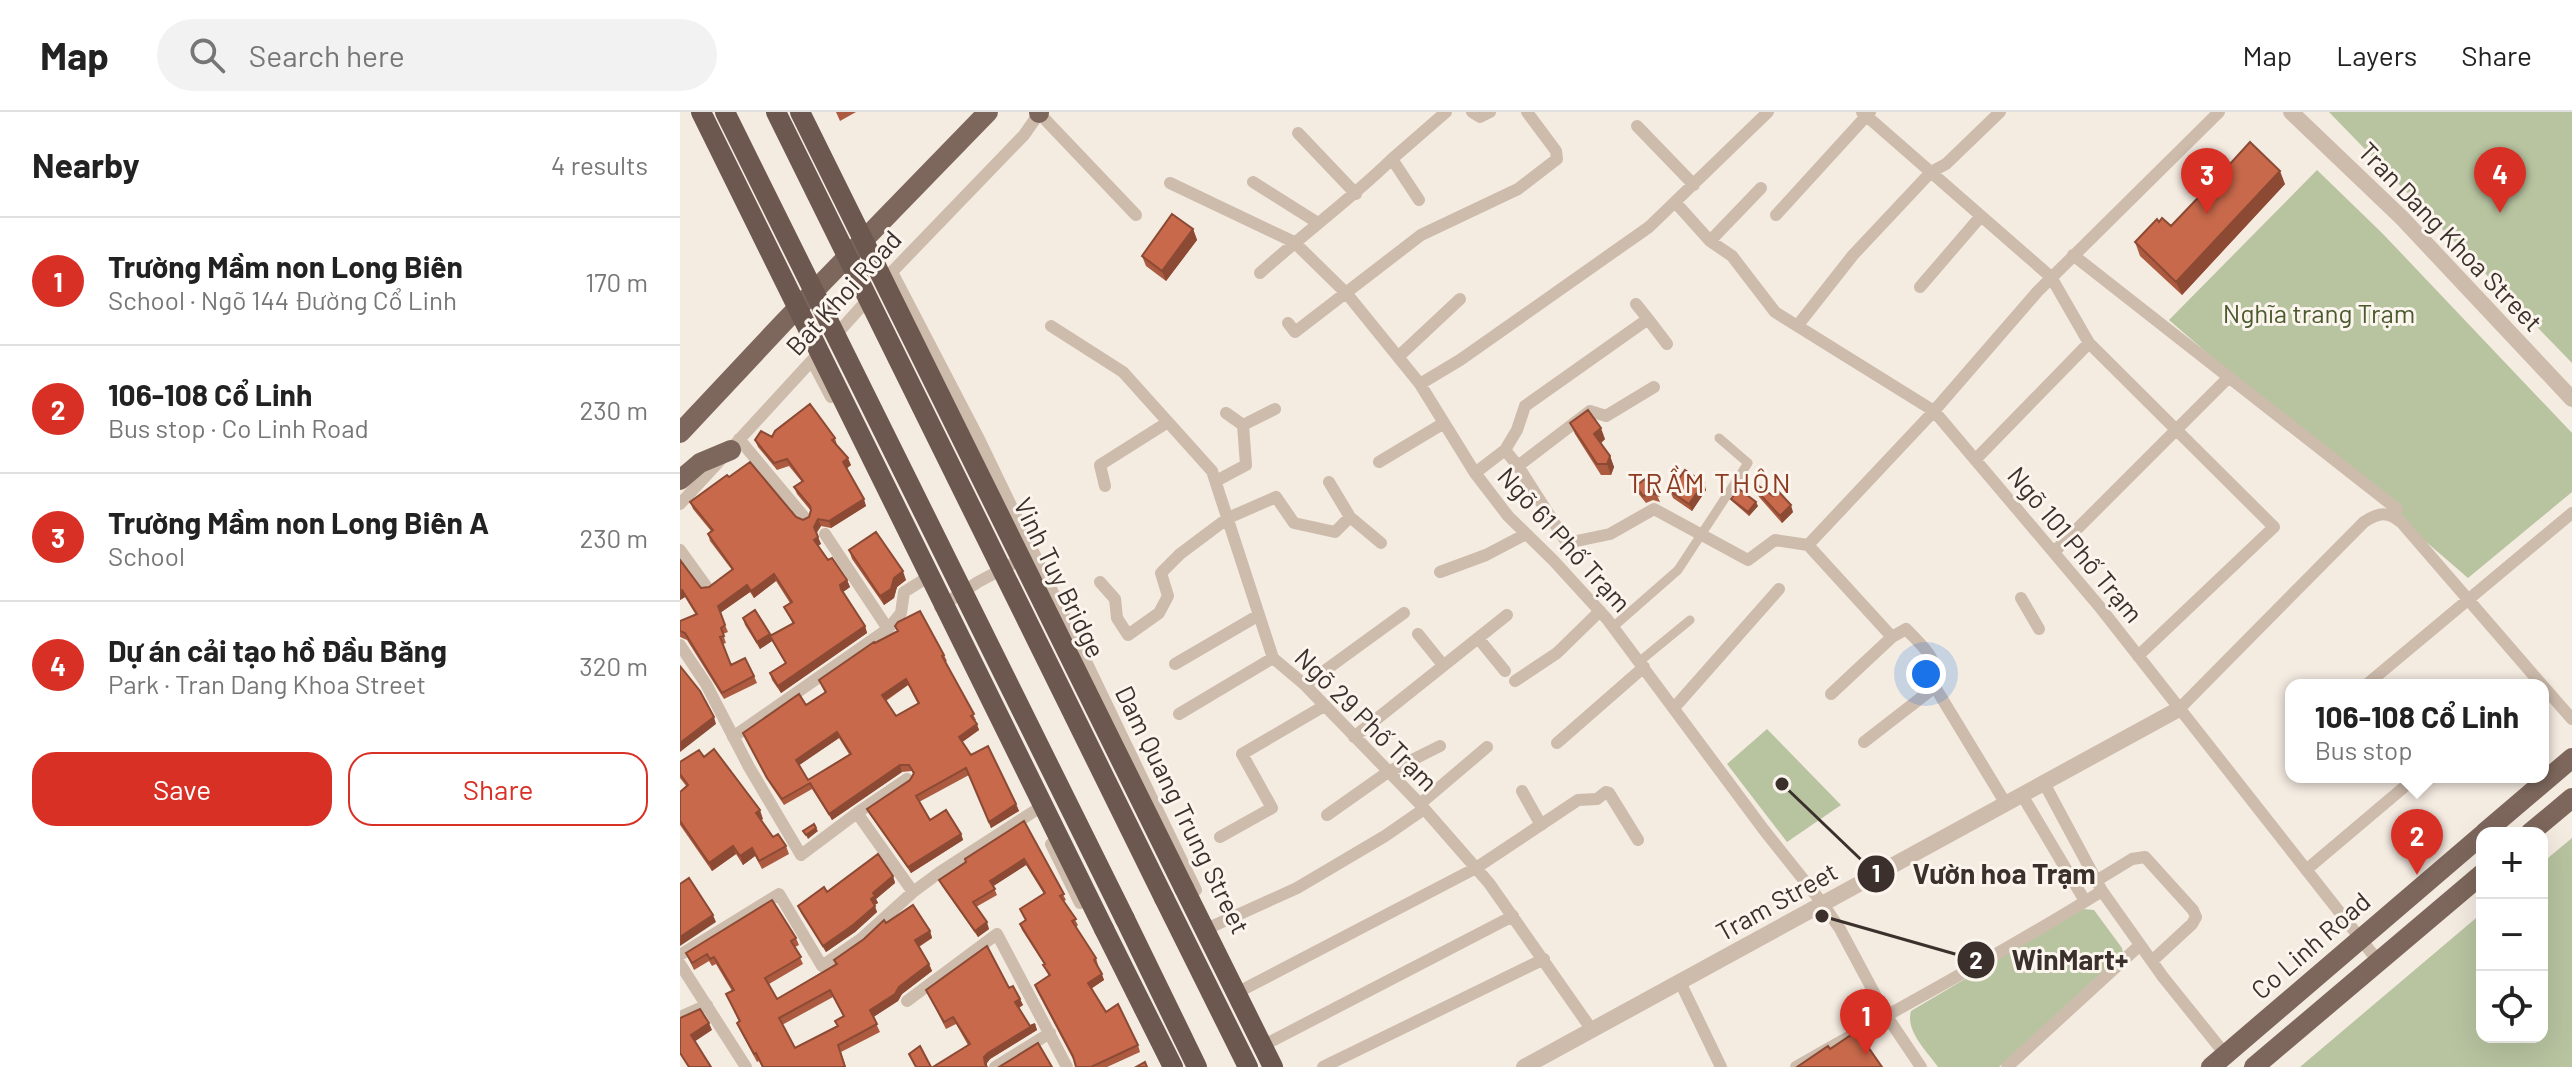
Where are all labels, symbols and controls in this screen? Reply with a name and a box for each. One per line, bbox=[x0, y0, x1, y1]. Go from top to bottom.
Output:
search box bbox=[157, 19, 717, 91]
text: Map bbox=[40, 32, 109, 78]
icon: search bbox=[185, 33, 229, 77]
text: Search here bbox=[249, 37, 405, 73]
text: Map bbox=[2242, 38, 2292, 72]
text: Layers bbox=[2336, 38, 2417, 72]
text: Share bbox=[2461, 38, 2532, 72]
street label: Tran Dang Khoa Street bbox=[2353, 135, 2549, 337]
text: Nearby bbox=[32, 144, 140, 185]
pin: 4 bbox=[2474, 147, 2526, 213]
pin: 3 bbox=[2181, 148, 2233, 214]
text: 4 results bbox=[551, 149, 648, 180]
street label: Bat Khoi Road bbox=[779, 223, 907, 361]
text: Trường Mầm non Long Biên bbox=[108, 248, 463, 284]
text: 1 bbox=[53, 266, 63, 297]
text: 170 m bbox=[585, 266, 648, 297]
text: School · Ngõ 144 Đường Cổ Linh bbox=[108, 284, 457, 315]
park label: Nghĩa trang Trạm bbox=[2223, 297, 2415, 328]
text: 106-108 Cổ Linh bbox=[108, 376, 312, 412]
text: 2 bbox=[51, 394, 65, 425]
text: 230 m bbox=[579, 394, 648, 425]
text: Bus stop · Co Linh Road bbox=[108, 412, 369, 443]
street label: Ngõ 61 Phố Trạm bbox=[1492, 460, 1638, 618]
street label: Ngõ 101 Phố Trạm bbox=[2002, 460, 2150, 628]
district label: TRẦM THÔN bbox=[1627, 465, 1793, 499]
street label: Vinh Tuy Bridge bbox=[1008, 492, 1112, 662]
text: Trường Mầm non Long Biên A bbox=[108, 504, 489, 540]
text: 3 bbox=[51, 522, 65, 553]
text: 230 m bbox=[579, 522, 648, 553]
text: School bbox=[108, 540, 185, 571]
text: Dự án cải tạo hồ Đầu Băng bbox=[108, 632, 447, 668]
street label: Ngõ 29 Phố Trạm bbox=[1289, 641, 1445, 797]
text: 4 bbox=[50, 650, 66, 681]
text: 320 m bbox=[579, 650, 648, 681]
your location bbox=[1906, 654, 1946, 694]
text: Park · Tran Dang Khoa Street bbox=[108, 668, 426, 699]
popup bbox=[2285, 679, 2549, 783]
street label: Dam Quang Trung Street bbox=[1110, 680, 1257, 938]
text: 106-108 Cổ Linh bbox=[2315, 698, 2519, 734]
text: Bus stop bbox=[2315, 734, 2412, 765]
button: Save bbox=[32, 752, 332, 826]
button: Share bbox=[348, 752, 648, 826]
pin: 2 bbox=[2391, 809, 2443, 875]
map controls bbox=[2476, 827, 2548, 1043]
button: + bbox=[2476, 827, 2548, 899]
callout: Vườn hoa Trạm bbox=[1856, 848, 2111, 900]
street label: Tram Street bbox=[1710, 855, 1842, 947]
text: Vườn hoa Trạm bbox=[1912, 856, 2096, 890]
text: 1 bbox=[1872, 858, 1880, 887]
street label: Co Linh Road bbox=[2244, 885, 2376, 1005]
button: − bbox=[2476, 899, 2548, 971]
callout: WinMart+ bbox=[1956, 934, 2145, 986]
text: WinMart+ bbox=[2012, 942, 2128, 976]
text: 2 bbox=[1969, 945, 1983, 974]
button: locate bbox=[2476, 971, 2548, 1043]
pin: 1 bbox=[1840, 989, 1892, 1055]

